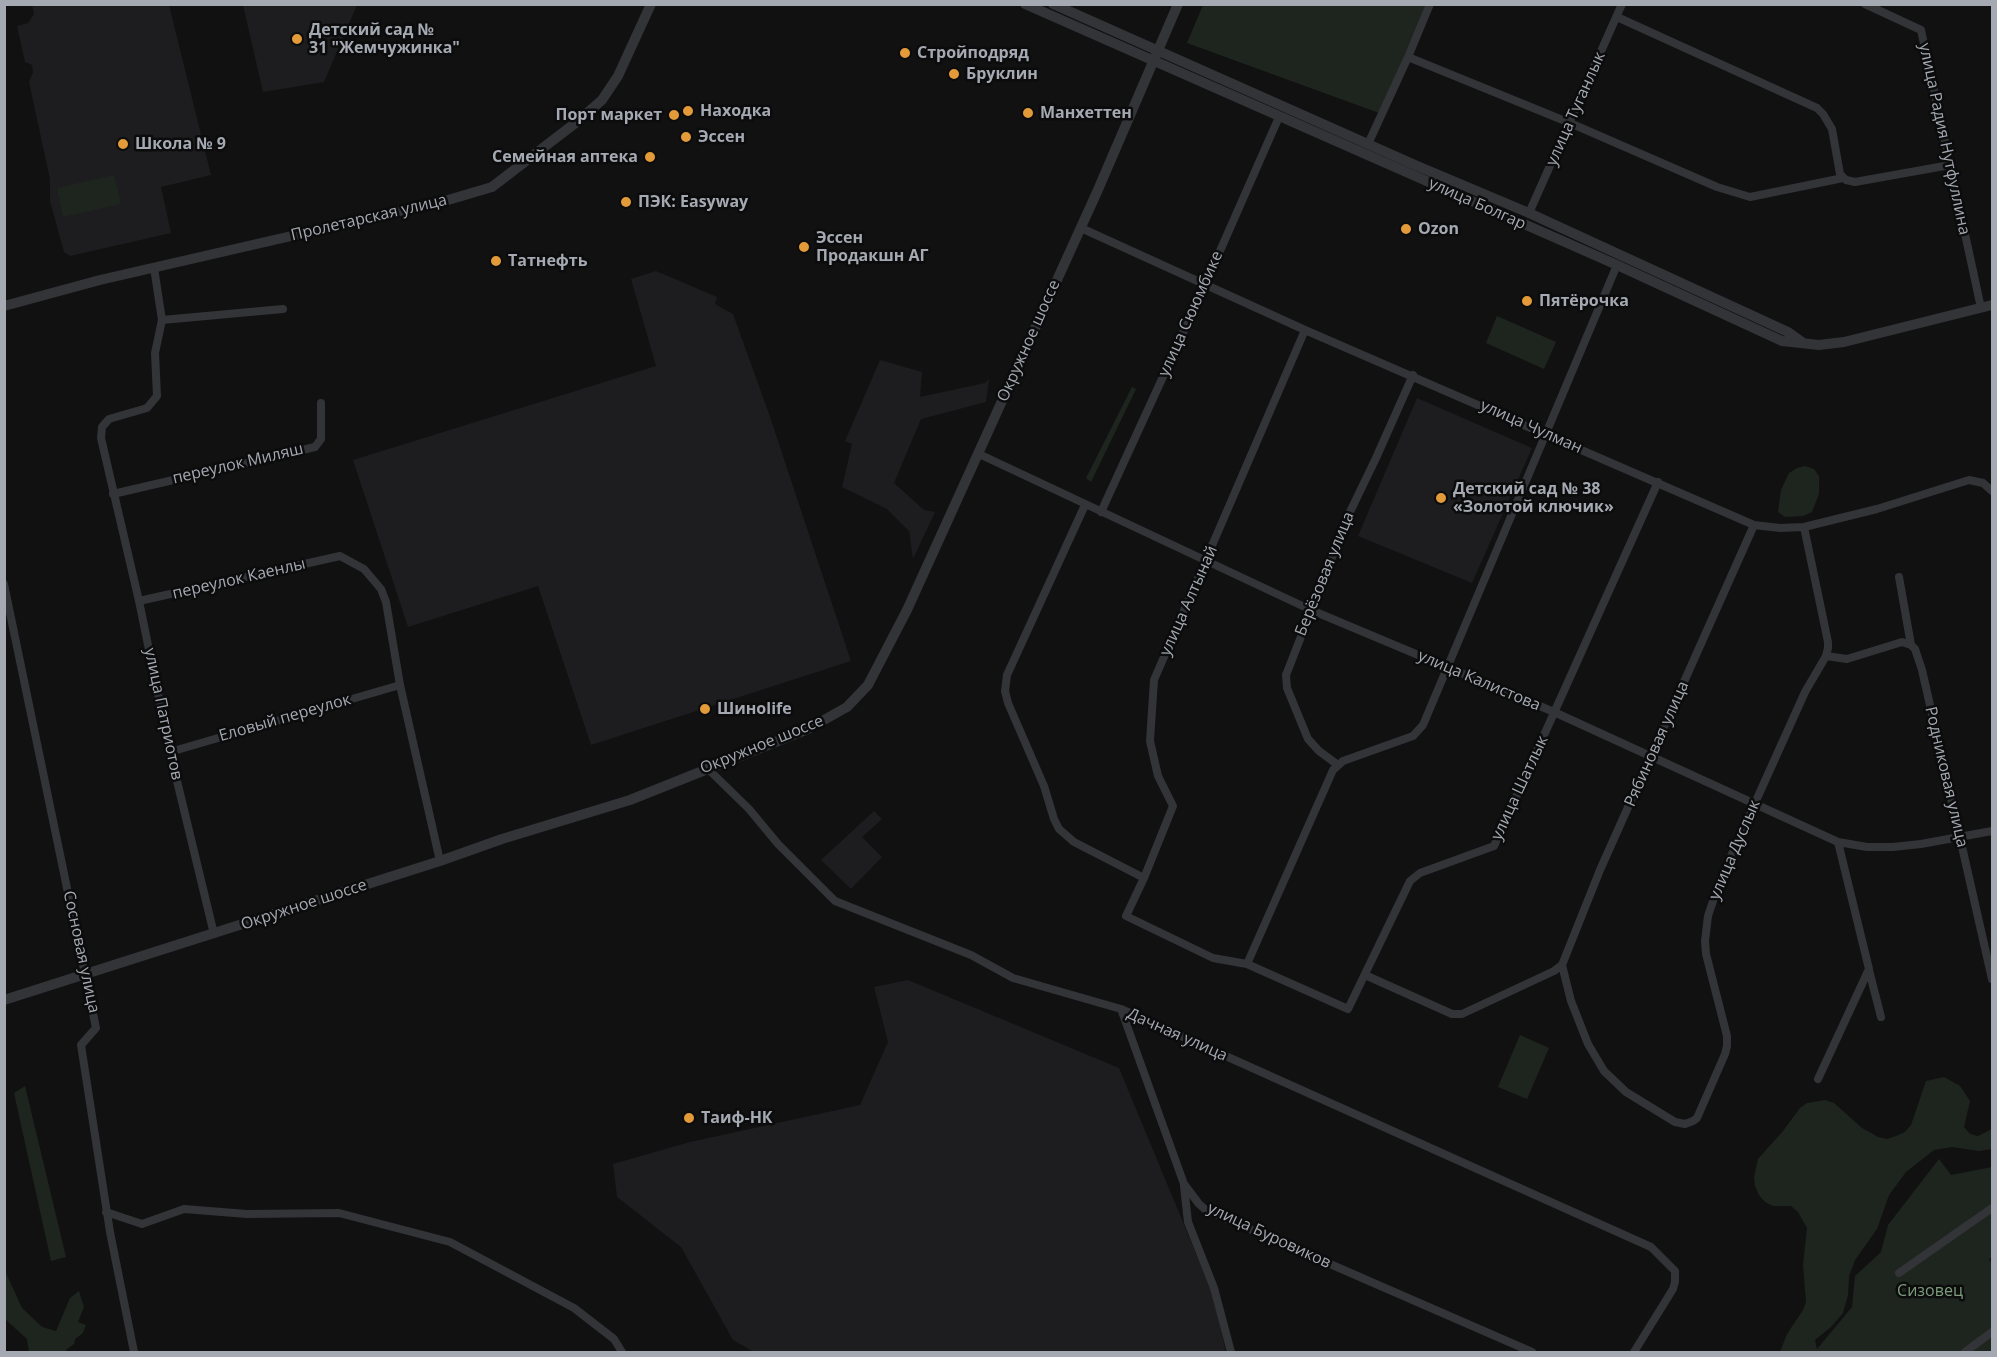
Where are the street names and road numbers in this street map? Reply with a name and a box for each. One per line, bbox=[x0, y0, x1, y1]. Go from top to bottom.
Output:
street label: улица Радия Нутфуллина bbox=[1914, 41, 1974, 237]
street label: улица Туганлык bbox=[1542, 49, 1610, 169]
street label: улица Болгар bbox=[1425, 174, 1529, 234]
street label: Пролетарская улица bbox=[289, 191, 449, 245]
street label: улица Сююмбике bbox=[1155, 248, 1227, 380]
street label: Окружное шоссе bbox=[994, 277, 1064, 405]
street label: улица Чулман bbox=[1477, 396, 1585, 458]
street label: переулок Миляш bbox=[171, 440, 305, 488]
street label: Берёзовая улица bbox=[1291, 509, 1359, 639]
street label: улица Алтынай bbox=[1156, 543, 1222, 659]
street label: переулок Каенлы bbox=[171, 554, 307, 604]
street label: улица Патриотов bbox=[140, 646, 186, 782]
street label: улица Калистова bbox=[1415, 647, 1543, 715]
street label: Рябиновая улица bbox=[1621, 678, 1693, 810]
street label: Еловый переулок bbox=[217, 690, 353, 746]
street label: Родниковая улица bbox=[1920, 705, 1972, 849]
street label: Окружное шоссе bbox=[698, 711, 826, 779]
street label: улица Шатлык bbox=[1487, 733, 1553, 843]
street label: улица Дуслык bbox=[1705, 797, 1765, 903]
street label: Окружное шоссе bbox=[239, 876, 369, 934]
street label: Сосновая улица bbox=[59, 889, 103, 1015]
street label: Дачная улица bbox=[1124, 1004, 1230, 1066]
street label: улица Буровиков bbox=[1204, 1199, 1334, 1273]

